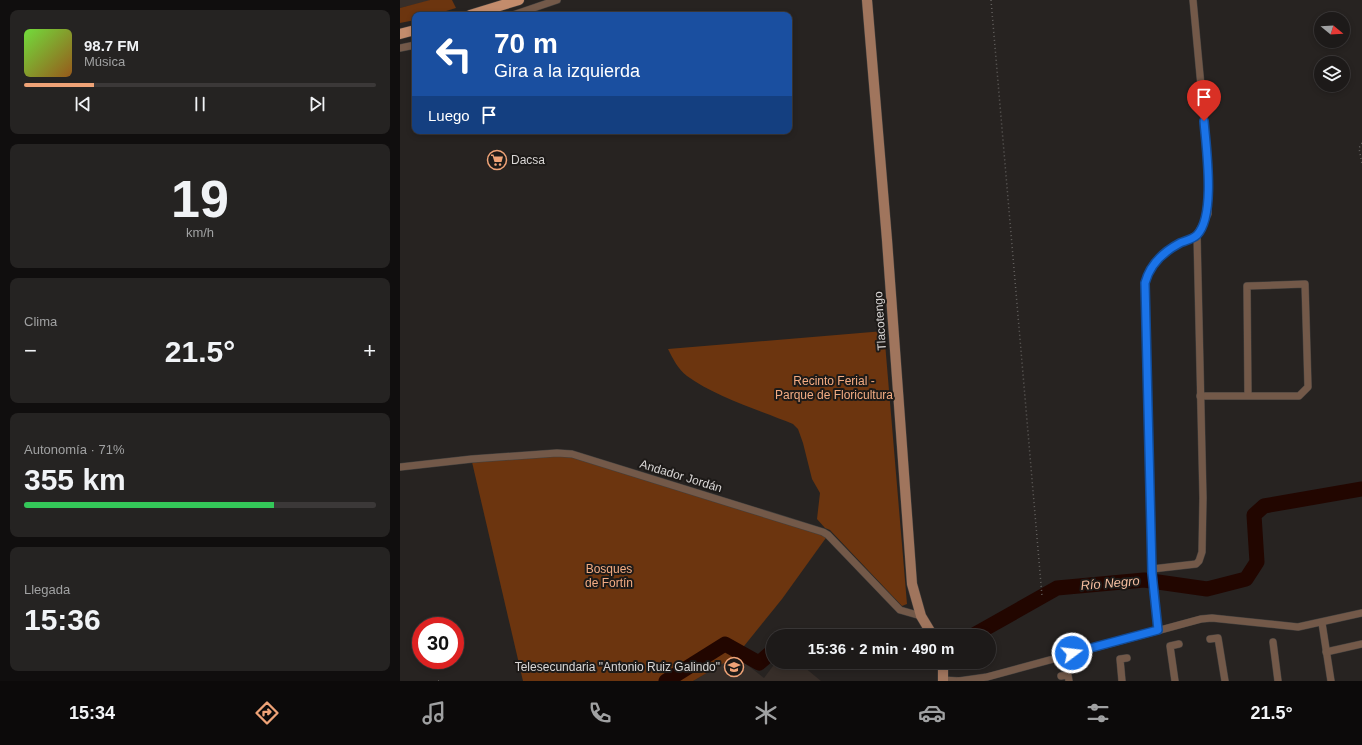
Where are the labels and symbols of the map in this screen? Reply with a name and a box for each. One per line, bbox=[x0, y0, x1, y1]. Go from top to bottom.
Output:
north arrow bbox=[1314, 12, 1350, 48]
pin bbox=[1187, 80, 1221, 121]
supermarket icon: Dacsa bbox=[486, 149, 508, 171]
place label: Dacsa bbox=[511, 153, 545, 167]
street label: Tlacotengo bbox=[871, 291, 889, 351]
park label: Recinto Ferial - Parque de Floricultura bbox=[775, 374, 893, 402]
street label: Andador Jordán bbox=[638, 457, 724, 495]
park label: Bosques de Fortín bbox=[585, 562, 633, 590]
water label: Río Negro bbox=[1080, 573, 1140, 593]
speed limit sign: 30 bbox=[412, 617, 464, 669]
position arrow bbox=[1051, 632, 1093, 674]
school or university icon: Telesecundaria "Antonio Ruiz Galindo" bbox=[723, 656, 745, 678]
place label: Telesecundaria "Antonio Ruiz Galindo" bbox=[515, 660, 720, 674]

